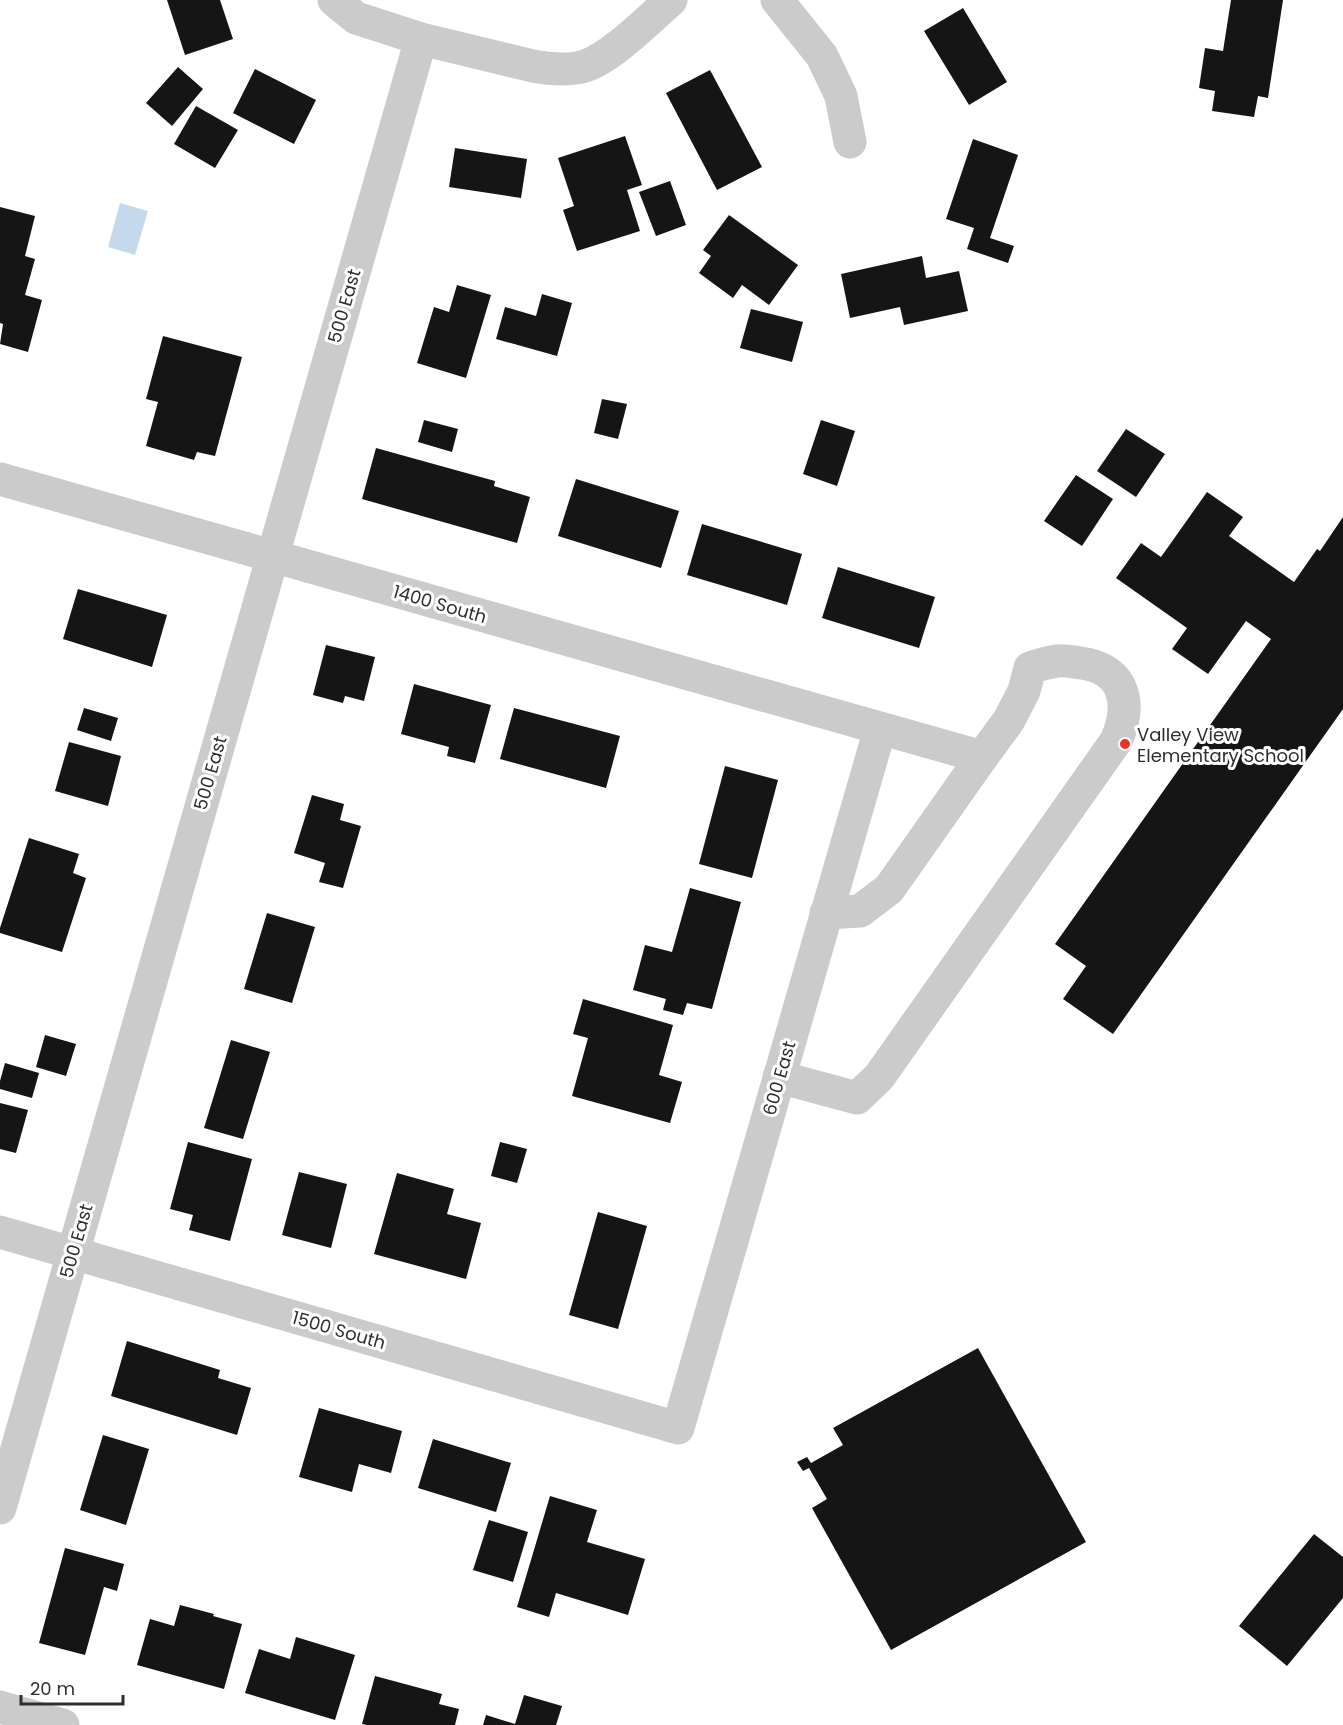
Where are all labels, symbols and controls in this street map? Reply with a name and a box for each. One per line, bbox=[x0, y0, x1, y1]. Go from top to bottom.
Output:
street label: 500 East bbox=[321, 266, 367, 346]
street label: 1400 South bbox=[390, 579, 490, 629]
place label: Valley View Elementary School bbox=[1137, 722, 1304, 768]
street label: 500 East bbox=[187, 733, 233, 813]
marker: Valley View Elementary School bbox=[1118, 737, 1132, 751]
street label: 600 East bbox=[756, 1038, 802, 1118]
street label: 500 East bbox=[53, 1201, 99, 1281]
street label: 1500 South bbox=[289, 1305, 389, 1355]
scale bar bbox=[21, 1668, 123, 1706]
text: 20 m bbox=[30, 1676, 75, 1701]

